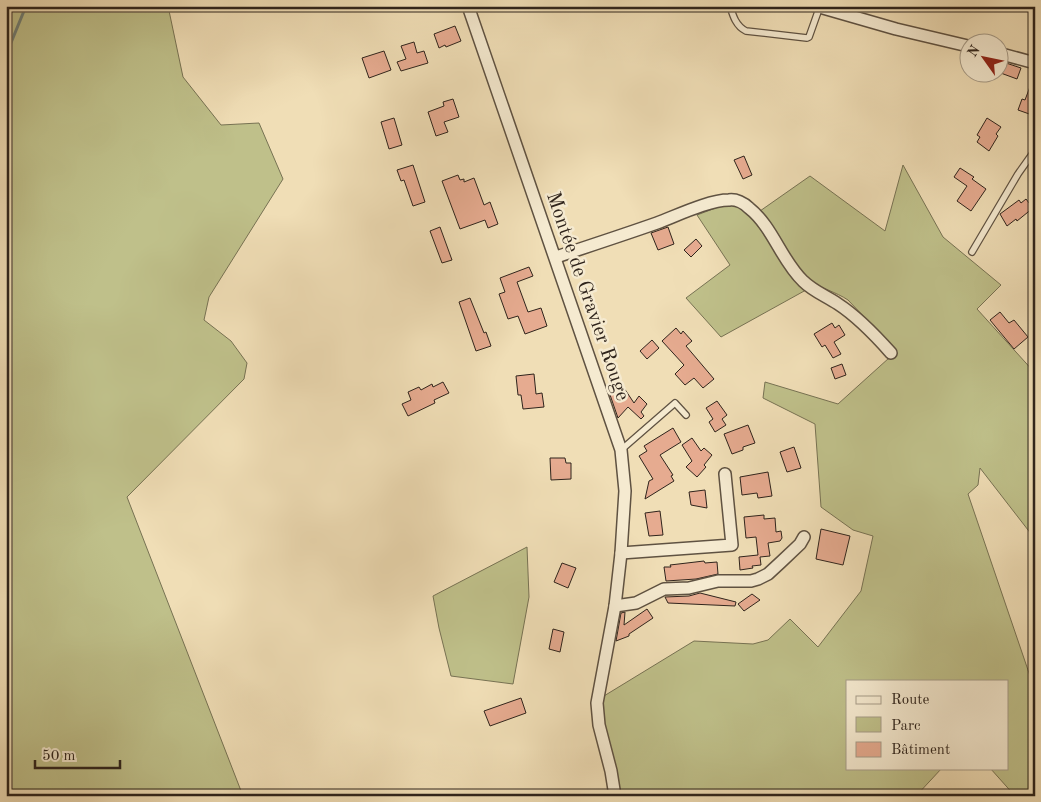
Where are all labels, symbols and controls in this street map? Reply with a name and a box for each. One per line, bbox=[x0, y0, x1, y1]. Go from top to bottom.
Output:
north arrow bbox=[958, 32, 1008, 82]
text: N bbox=[965, 43, 983, 60]
street label: Montée de Gravier Rouge bbox=[542, 190, 632, 404]
legend bbox=[846, 680, 1008, 770]
text: Route bbox=[891, 693, 929, 708]
text: Parc bbox=[891, 719, 921, 734]
scale bar bbox=[35, 737, 120, 769]
text: Bâtiment bbox=[891, 743, 950, 758]
text: 50 m bbox=[42, 749, 76, 764]

